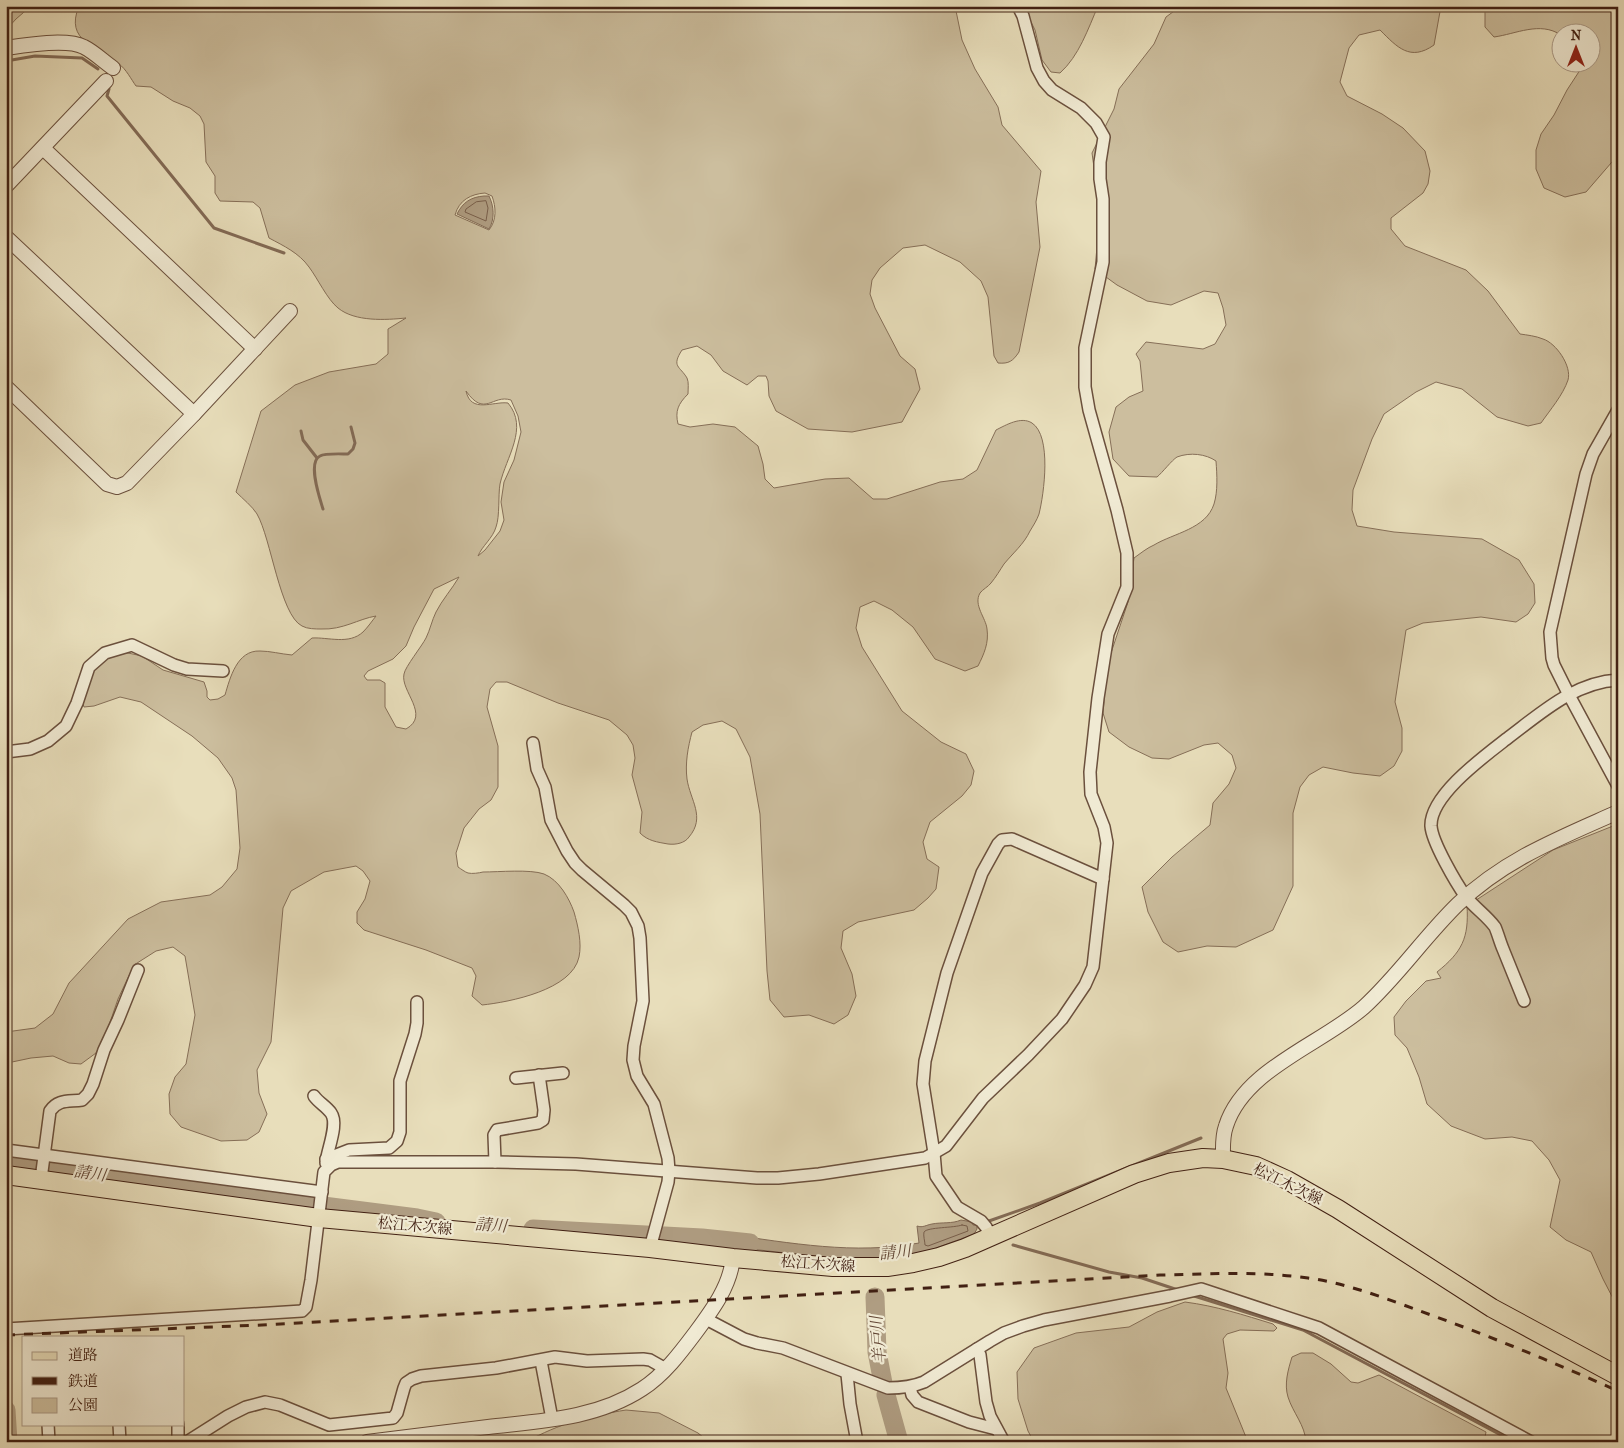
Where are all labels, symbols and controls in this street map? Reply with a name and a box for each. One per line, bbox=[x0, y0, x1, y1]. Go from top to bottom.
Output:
north arrow bbox=[1552, 22, 1602, 72]
text: N bbox=[1571, 27, 1582, 44]
street label: 松江木次線 bbox=[1250, 1159, 1326, 1209]
water label: 請川 bbox=[73, 1161, 109, 1185]
street label: 松江木次線 bbox=[377, 1214, 453, 1238]
water label: 請川 bbox=[474, 1214, 510, 1236]
water label: 請川 bbox=[878, 1241, 914, 1263]
street label: 松江木次線 bbox=[780, 1252, 856, 1276]
water label: 羊戸川 bbox=[866, 1313, 890, 1365]
legend bbox=[22, 1336, 185, 1426]
text: 道路 bbox=[68, 1346, 98, 1364]
text: 鉄道 bbox=[68, 1372, 98, 1390]
text: 公園 bbox=[68, 1396, 98, 1414]

